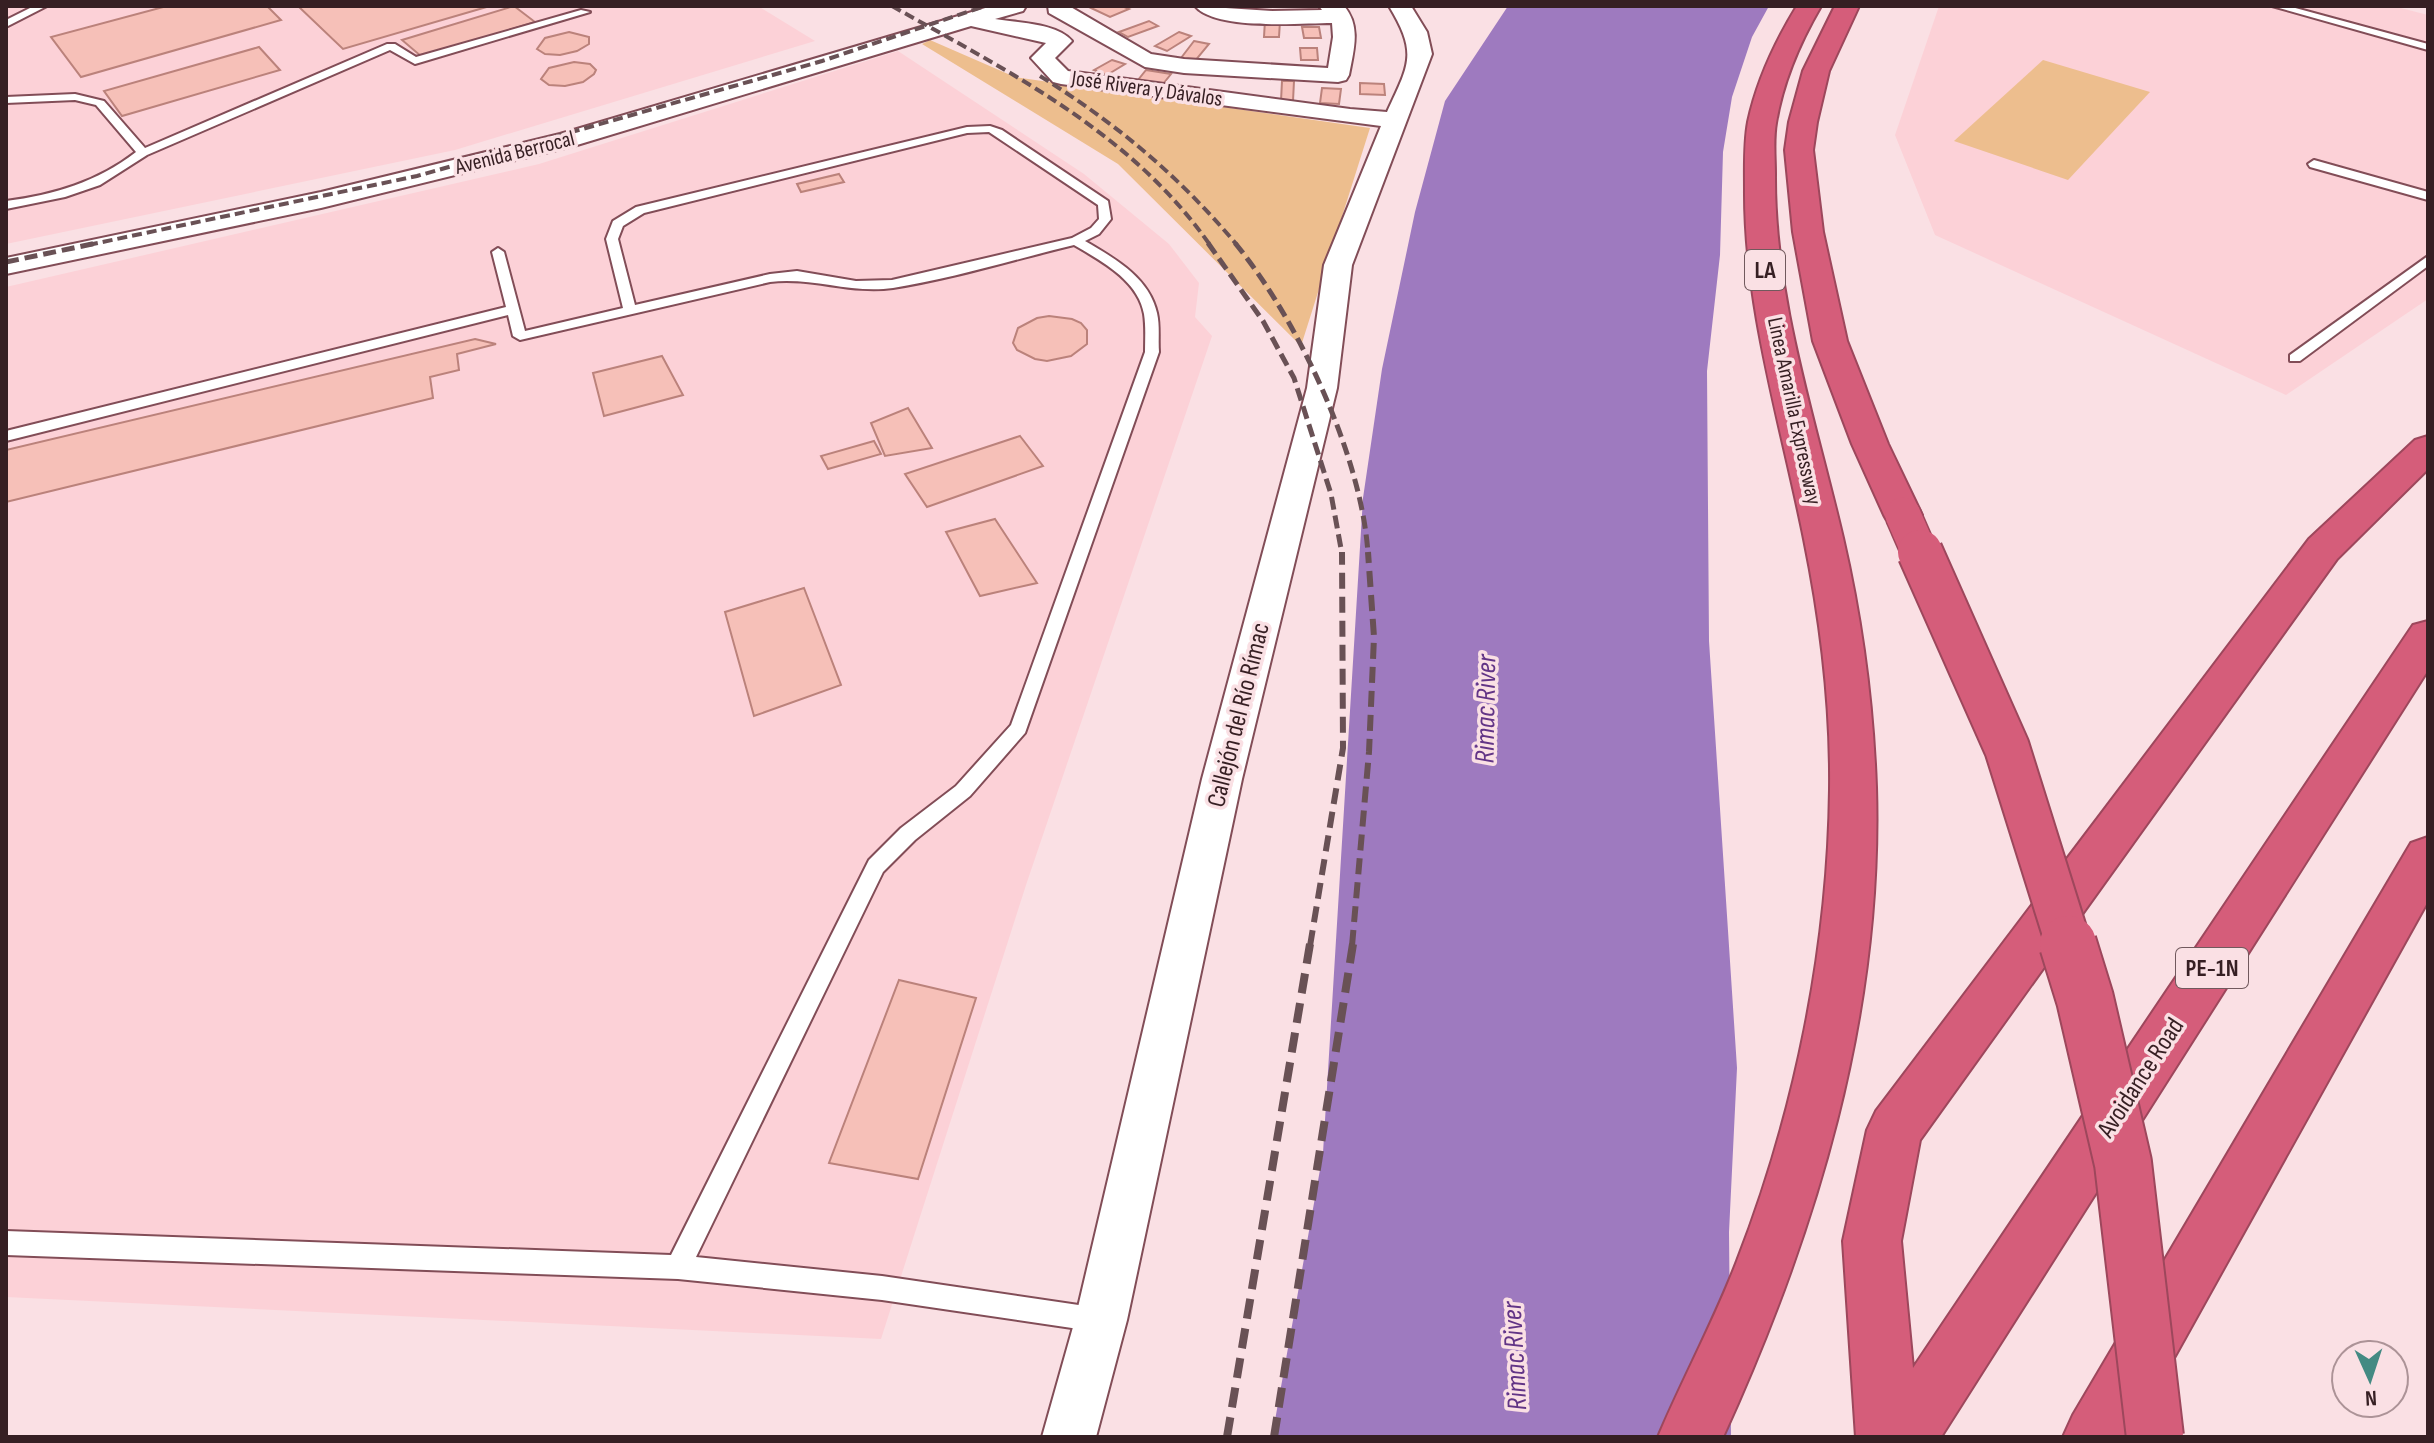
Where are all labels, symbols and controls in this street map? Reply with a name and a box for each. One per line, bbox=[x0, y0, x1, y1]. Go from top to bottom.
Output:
street label: José Rivera y Dávalos bbox=[1069, 65, 1224, 113]
street label: Avenida Berrocal bbox=[452, 125, 578, 181]
road number: LA bbox=[1745, 250, 1785, 290]
street label: Linea Amarilla Expressway bbox=[1761, 315, 1827, 508]
street label: Callejón del Río Rímac bbox=[1201, 620, 1277, 810]
water label: Rimac River bbox=[1469, 653, 1503, 764]
road number: PE-1N bbox=[2176, 948, 2248, 988]
street label: Avoidance Road bbox=[2090, 1012, 2191, 1145]
water label: Rimac River bbox=[1496, 1300, 1534, 1411]
north arrow bbox=[2330, 1339, 2410, 1419]
text: N bbox=[2364, 1384, 2378, 1411]

